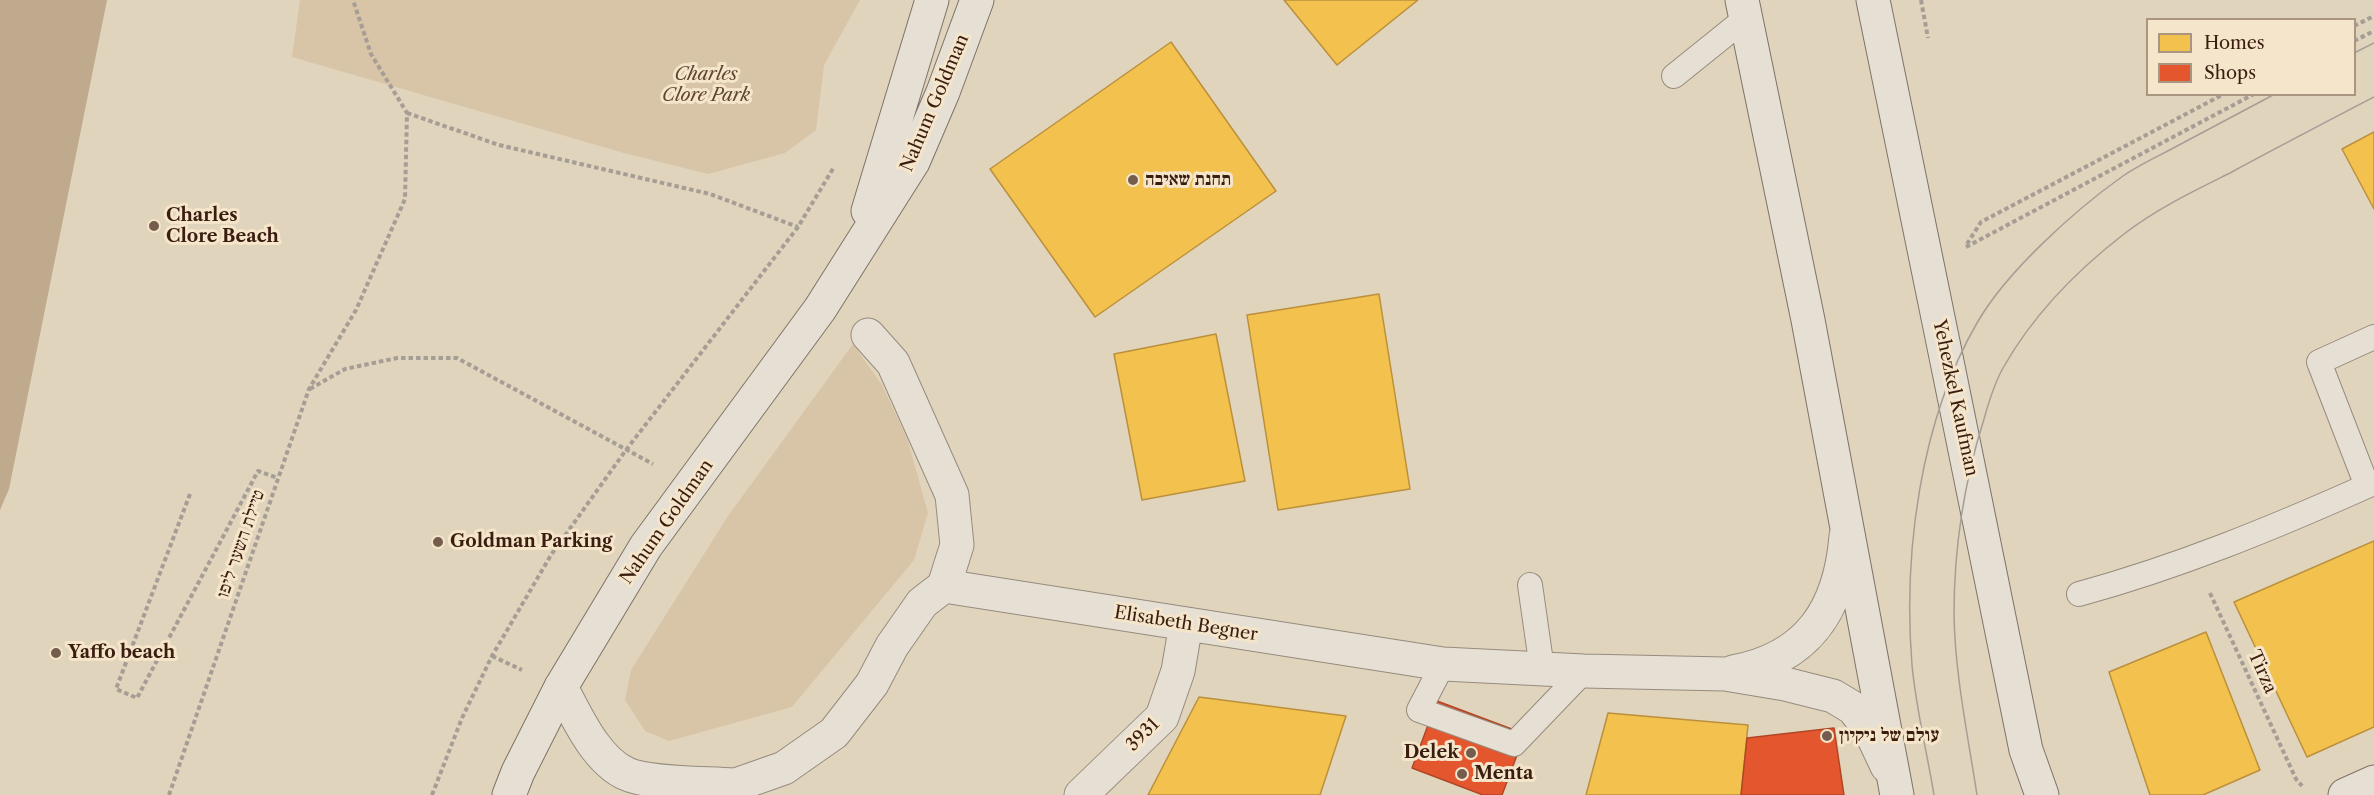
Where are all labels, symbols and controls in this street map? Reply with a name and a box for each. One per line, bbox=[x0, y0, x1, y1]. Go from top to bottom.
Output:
legend bbox=[2146, 18, 2356, 96]
street label: Nahum Goldman bbox=[896, 31, 974, 175]
text: Homes bbox=[2204, 32, 2265, 54]
text: Shops bbox=[2204, 62, 2256, 84]
park label: Charles Clore Park bbox=[662, 64, 750, 106]
place label: תחנת שאיבה bbox=[1145, 169, 1231, 191]
marker: תחנת שאיבה bbox=[1126, 173, 1140, 187]
place label: Charles Clore Beach bbox=[166, 205, 279, 248]
marker: Charles Clore Beach bbox=[147, 219, 161, 233]
street label: Yehezkel Kaufman bbox=[1928, 318, 1982, 478]
street label: Nahum Goldman bbox=[616, 456, 718, 588]
street label: טיילת השער ליפו bbox=[212, 487, 270, 601]
place label: Goldman Parking bbox=[450, 531, 612, 553]
marker: Goldman Parking bbox=[431, 535, 445, 549]
street label: Elisabeth Begner bbox=[1113, 602, 1259, 646]
place label: Yaffo beach bbox=[68, 642, 175, 664]
marker: Yaffo beach bbox=[49, 646, 63, 660]
street label: Tirza bbox=[2243, 647, 2281, 697]
street label: 3931 bbox=[1122, 714, 1164, 756]
place label: עולם של ניקיון bbox=[1839, 725, 1939, 747]
marker: עולם של ניקיון bbox=[1820, 729, 1834, 743]
place label: Delek bbox=[1404, 742, 1459, 764]
marker: Delek bbox=[1464, 746, 1478, 760]
place label: Menta bbox=[1474, 763, 1533, 785]
marker: Menta bbox=[1455, 767, 1469, 781]

